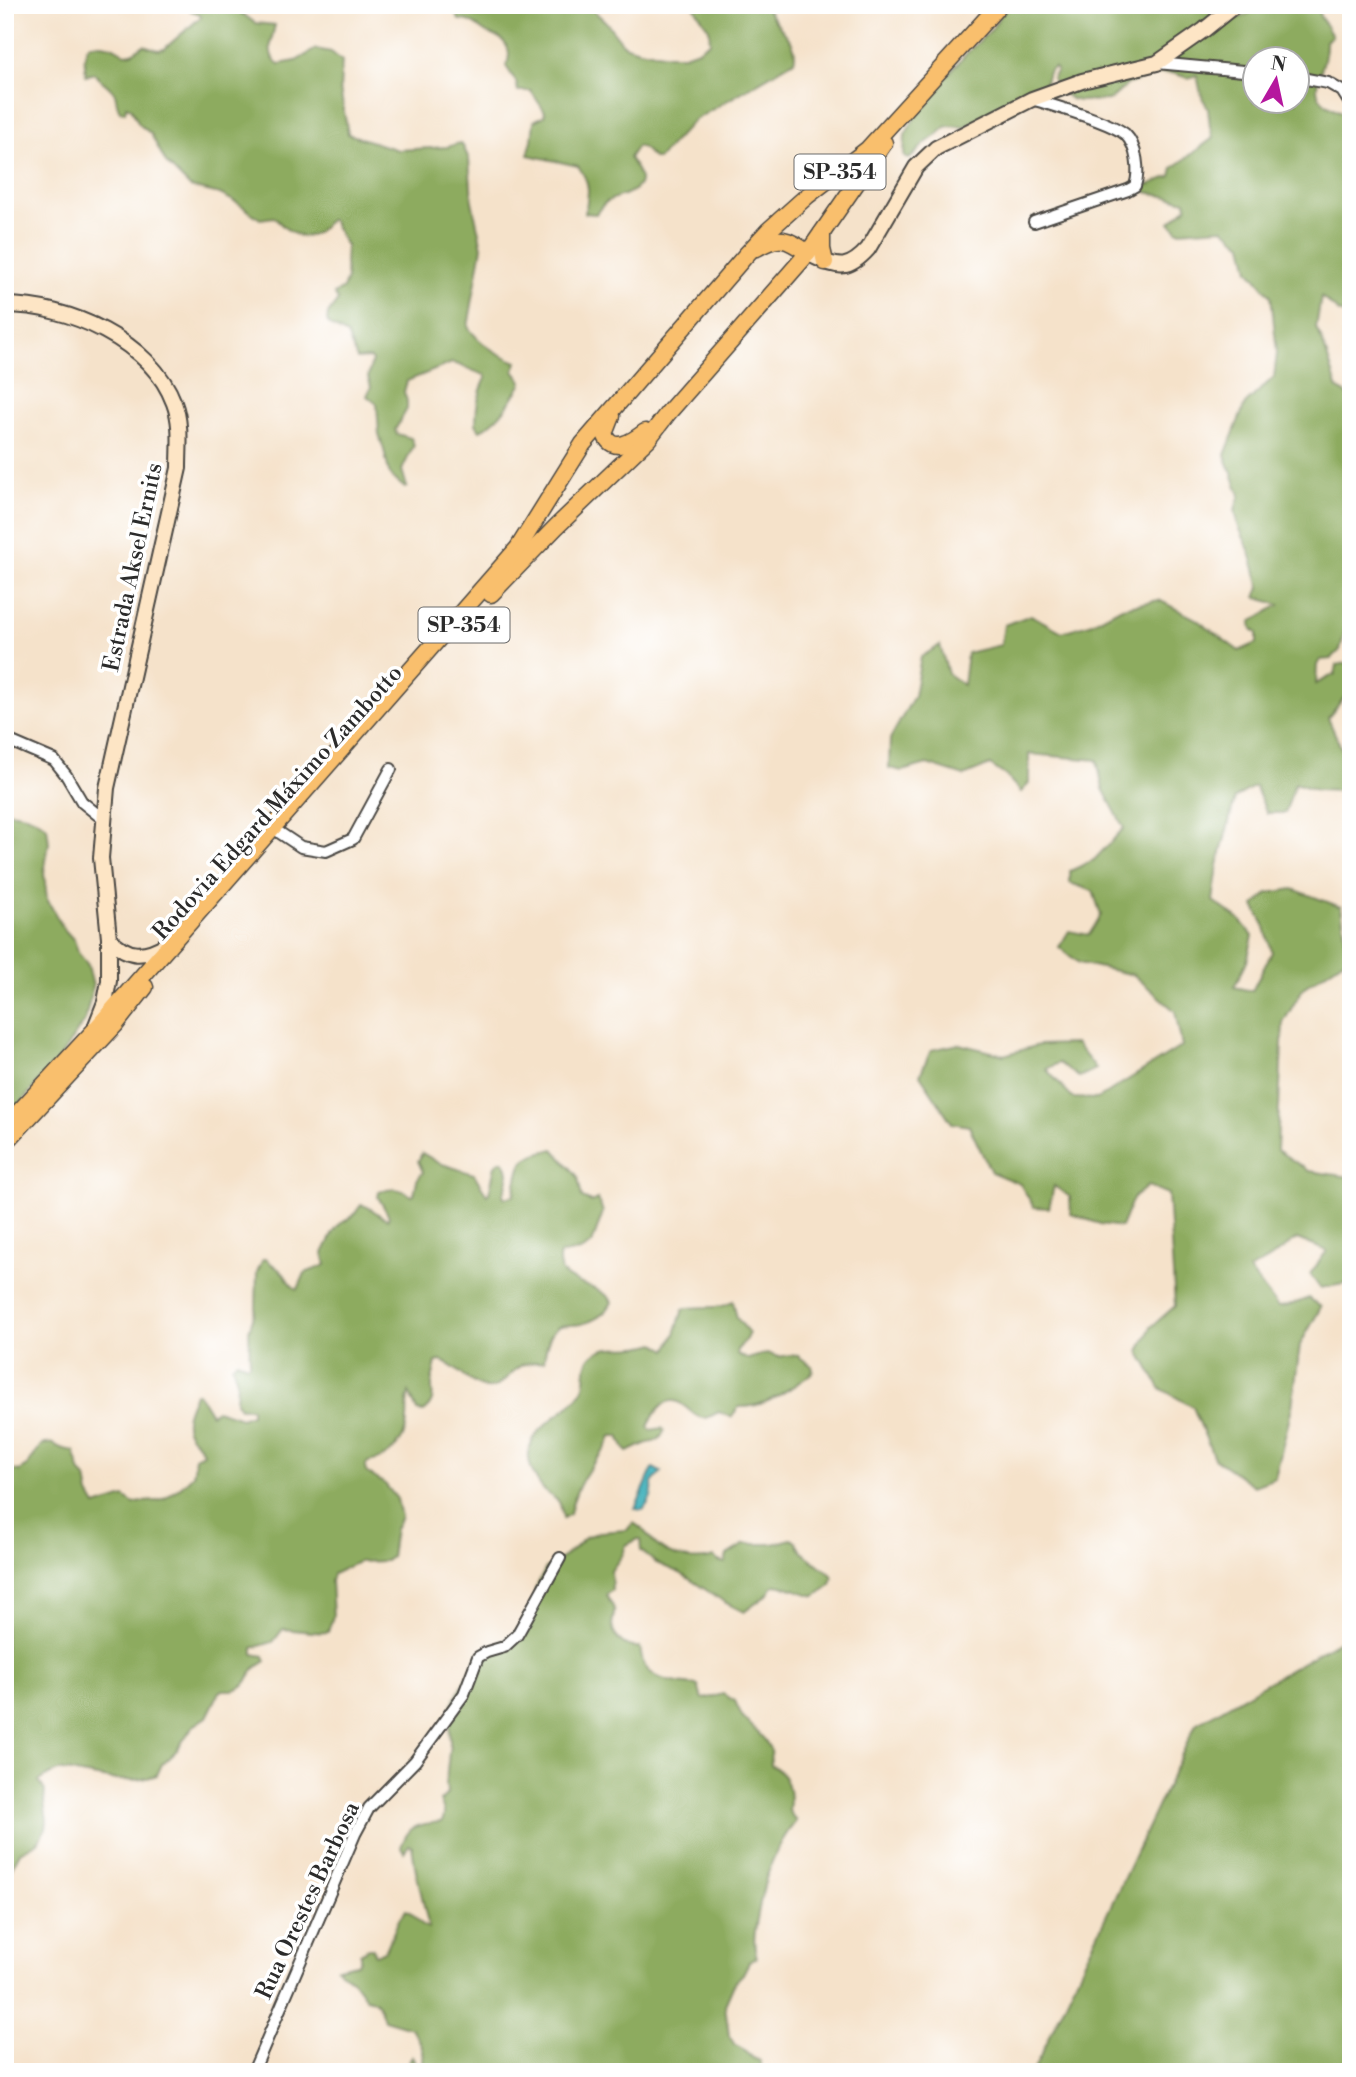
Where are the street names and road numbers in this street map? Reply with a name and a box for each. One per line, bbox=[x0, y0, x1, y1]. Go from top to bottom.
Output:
road number: SP-354 bbox=[794, 154, 886, 190]
street label: Estrada Aksel Ernits bbox=[97, 460, 169, 674]
road number: SP-354 bbox=[419, 608, 510, 642]
street label: Rodovia Edgard Máximo Zambotto bbox=[147, 659, 409, 946]
street label: Rua Orestes Barbosa bbox=[250, 1797, 366, 2004]

